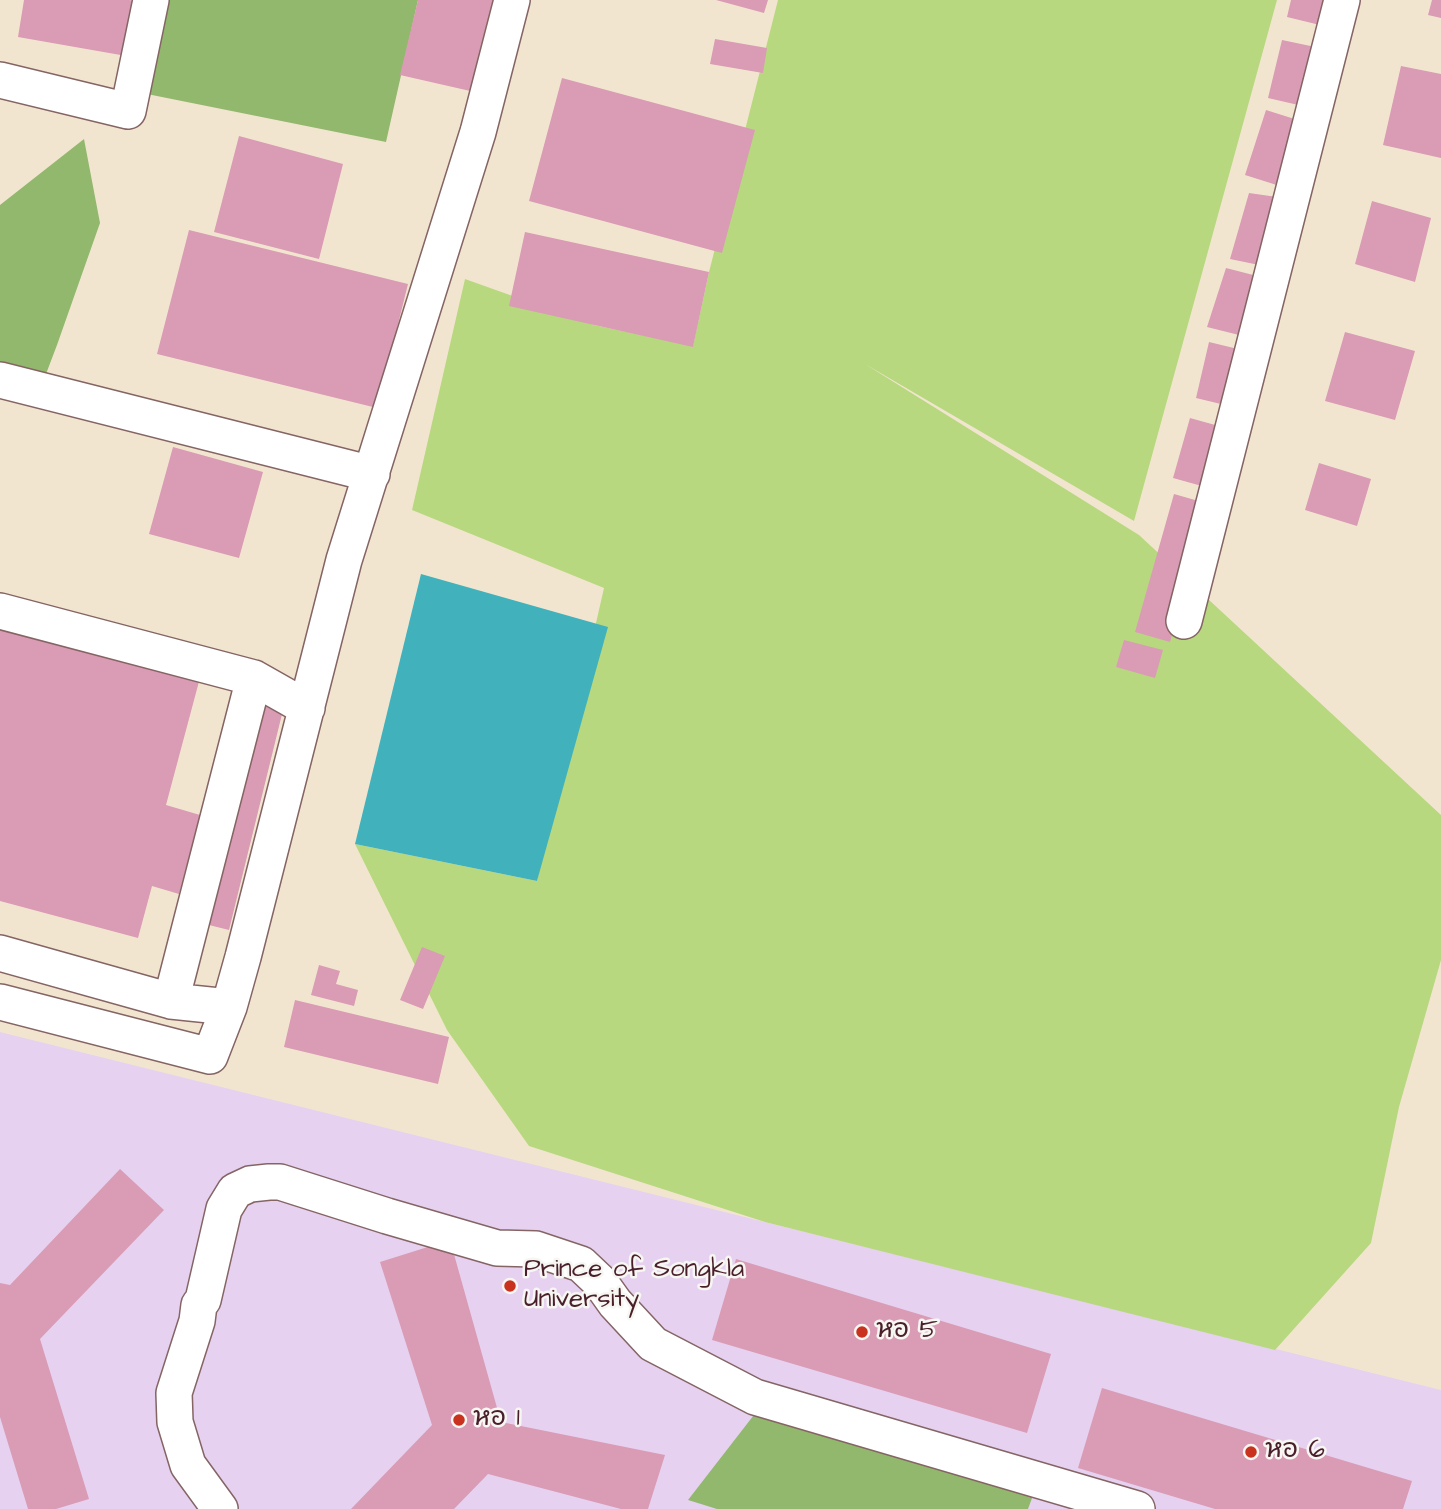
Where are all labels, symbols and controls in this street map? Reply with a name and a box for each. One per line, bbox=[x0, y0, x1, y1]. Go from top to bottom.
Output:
place label: Prince of Songkla University bbox=[524, 1255, 744, 1316]
marker: Prince of Songkla University bbox=[502, 1278, 518, 1294]
place label: หอ 5 bbox=[876, 1316, 938, 1348]
marker: หอ 5 bbox=[854, 1324, 870, 1340]
place label: หอ 1 bbox=[473, 1404, 520, 1436]
marker: หอ 1 bbox=[451, 1412, 467, 1428]
place label: หอ 6 bbox=[1265, 1436, 1325, 1468]
marker: หอ 6 bbox=[1243, 1444, 1259, 1460]

